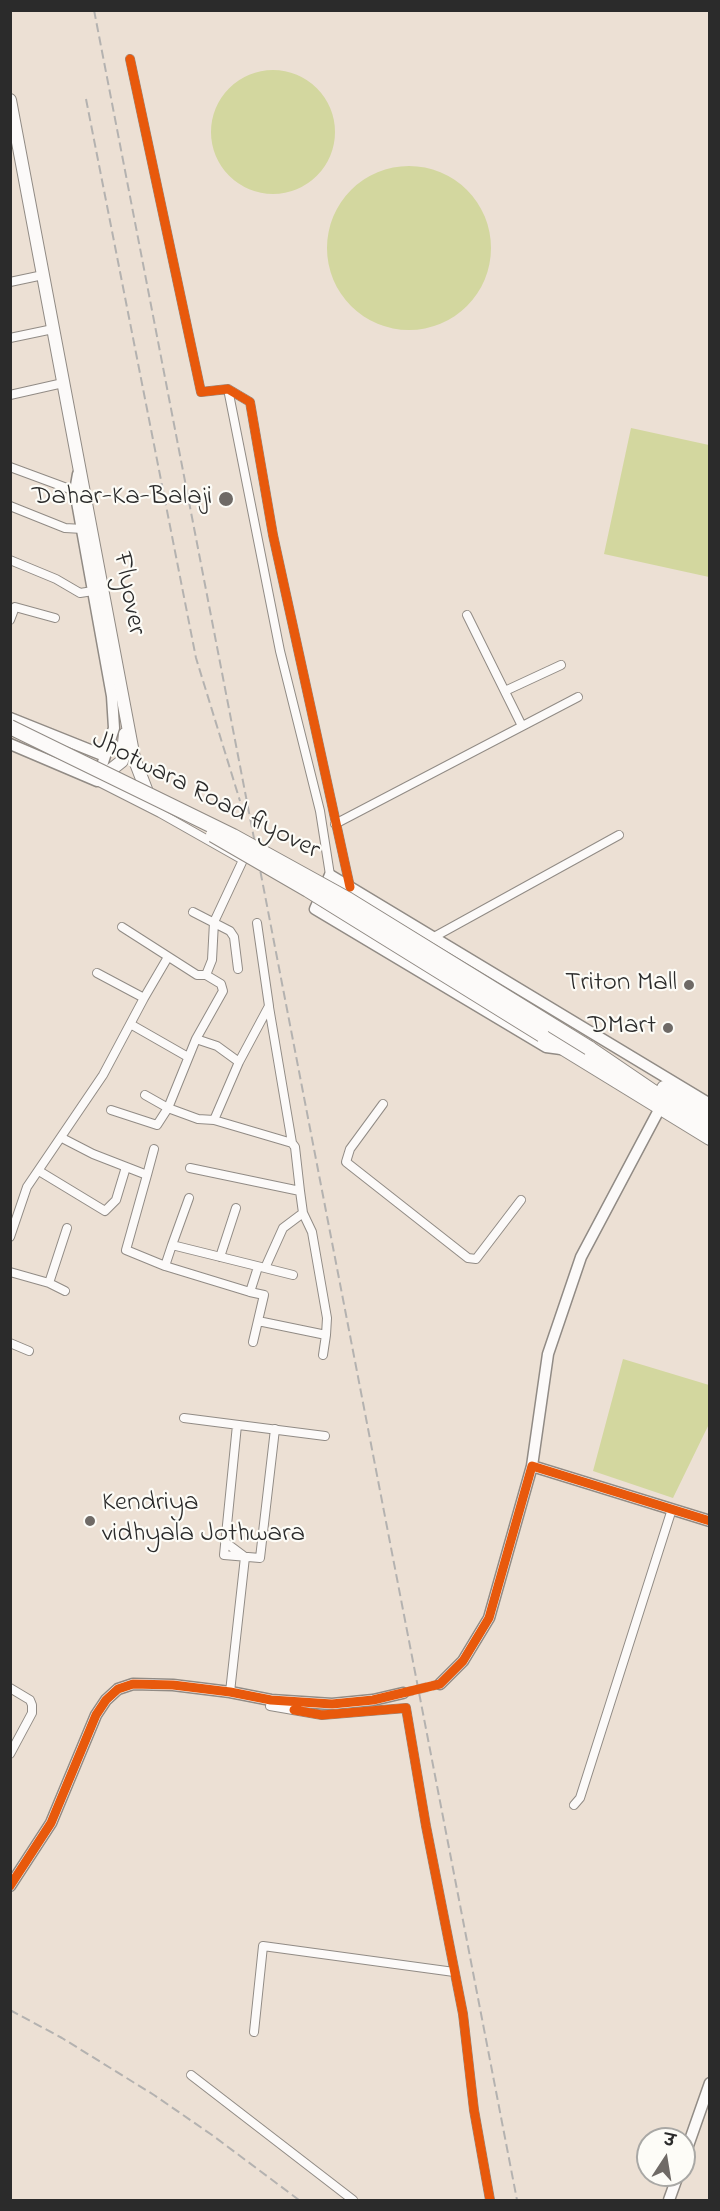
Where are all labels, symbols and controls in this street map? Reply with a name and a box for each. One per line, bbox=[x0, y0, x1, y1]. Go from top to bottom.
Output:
place label: Dahar-Ka-Balaji bbox=[32, 483, 212, 515]
marker: Dahar-Ka-Balaji bbox=[217, 490, 235, 508]
street label: Flyover bbox=[103, 550, 151, 638]
street label: Jhotwara Road flyover bbox=[85, 725, 325, 869]
place label: Triton Mall bbox=[565, 969, 677, 1001]
marker: Triton Mall bbox=[682, 978, 696, 992]
place label: DMart bbox=[588, 1012, 656, 1044]
marker: DMart bbox=[661, 1021, 675, 1035]
place label: Kendriya vidhyala Jothwara bbox=[102, 1489, 305, 1552]
marker: Kendriya vidhyala Jothwara bbox=[83, 1514, 97, 1528]
north arrow bbox=[636, 2127, 696, 2187]
text: उ bbox=[662, 2129, 677, 2154]

